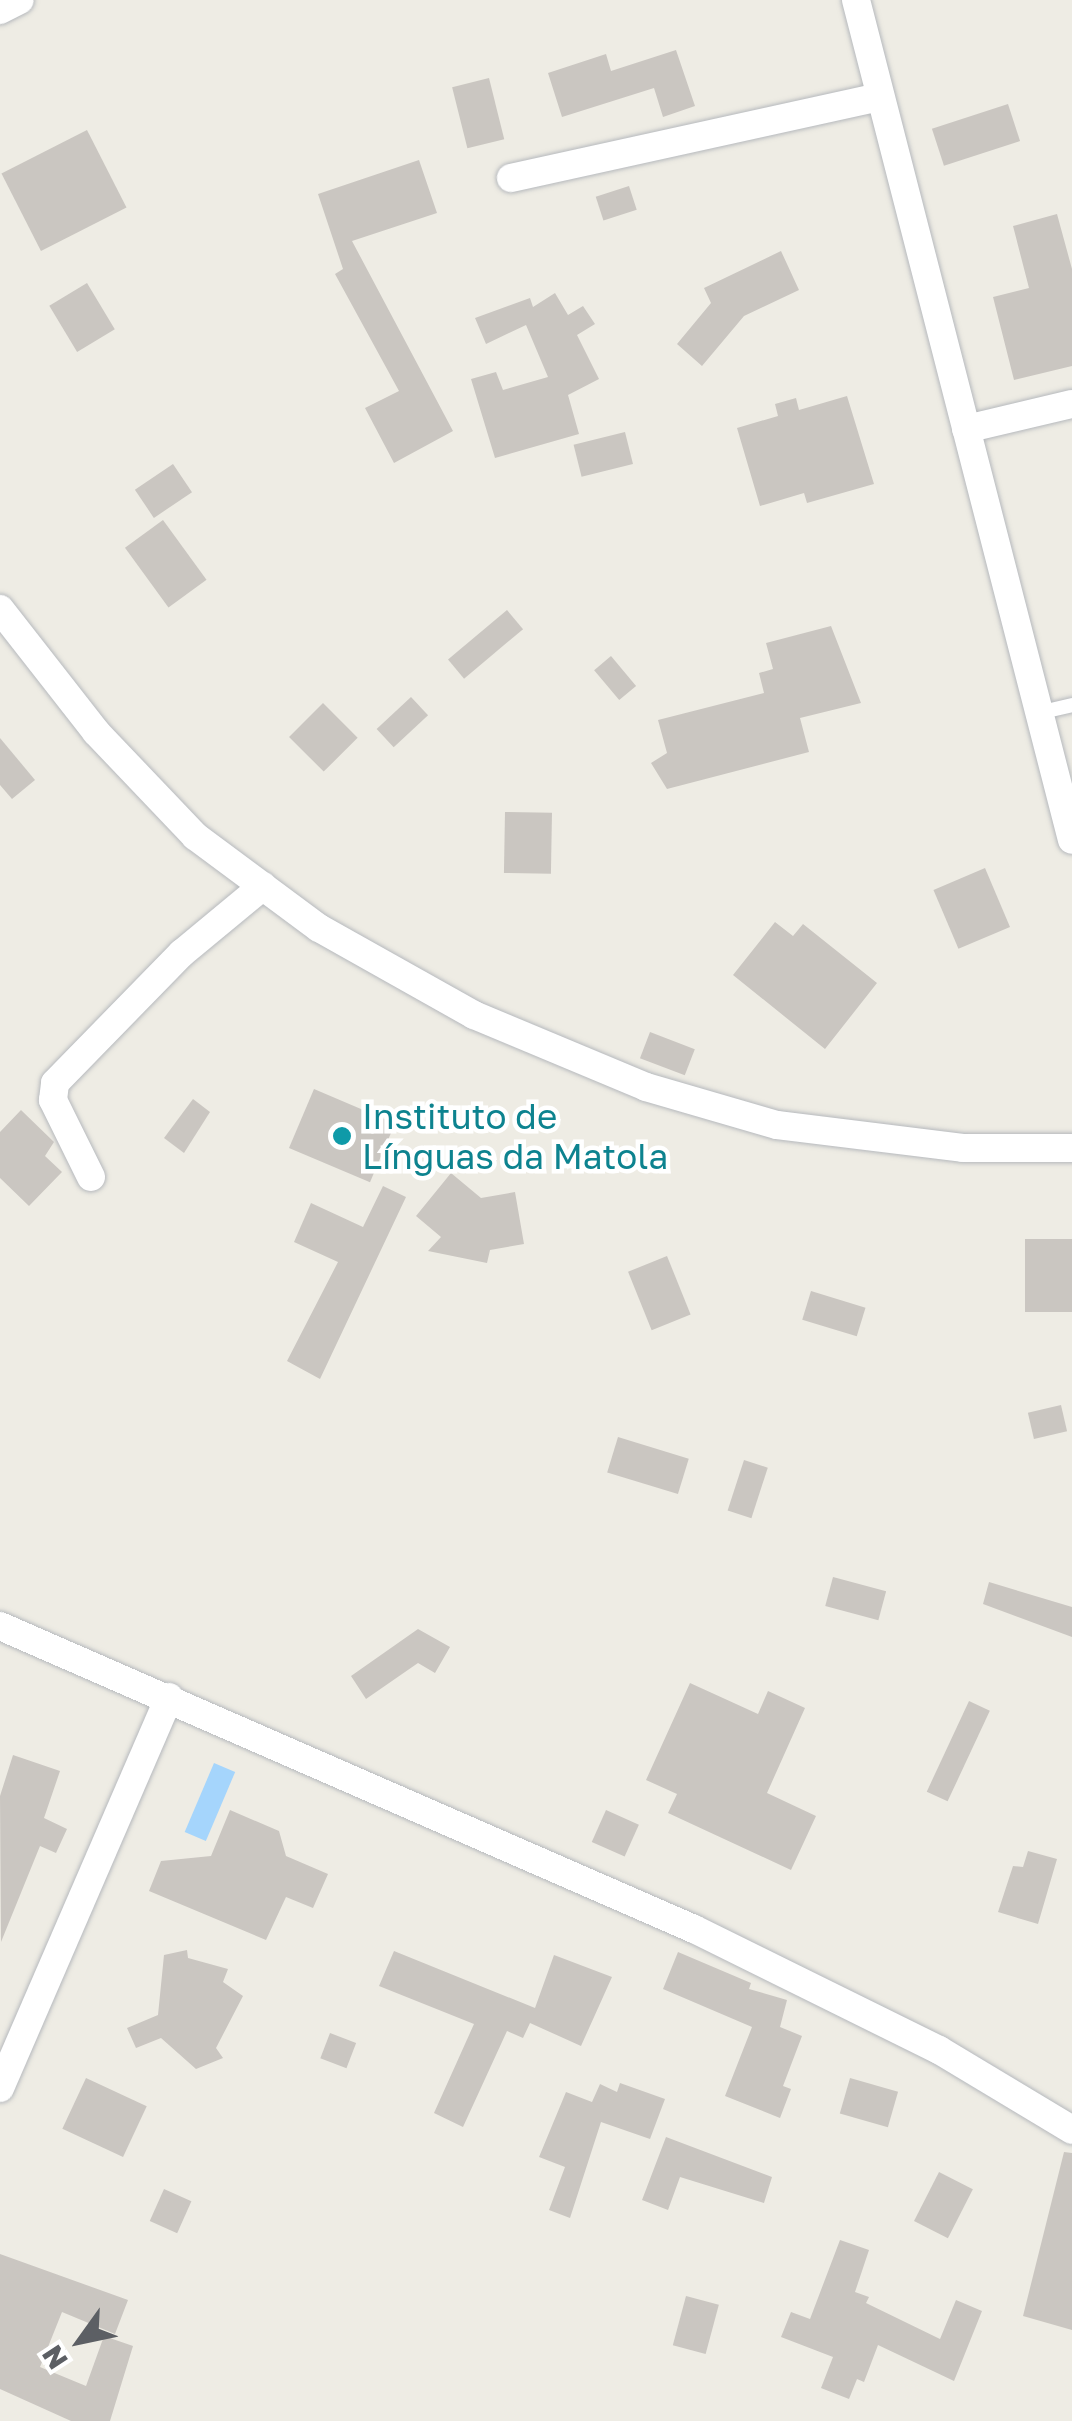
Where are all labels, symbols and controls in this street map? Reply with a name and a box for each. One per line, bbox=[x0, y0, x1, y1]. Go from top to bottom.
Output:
place label: Instituto de Línguas da Matola bbox=[362, 1095, 668, 1177]
marker: Instituto de Línguas da Matola bbox=[331, 1125, 353, 1147]
north arrow bbox=[30, 2291, 130, 2391]
text: N bbox=[35, 2340, 74, 2376]

